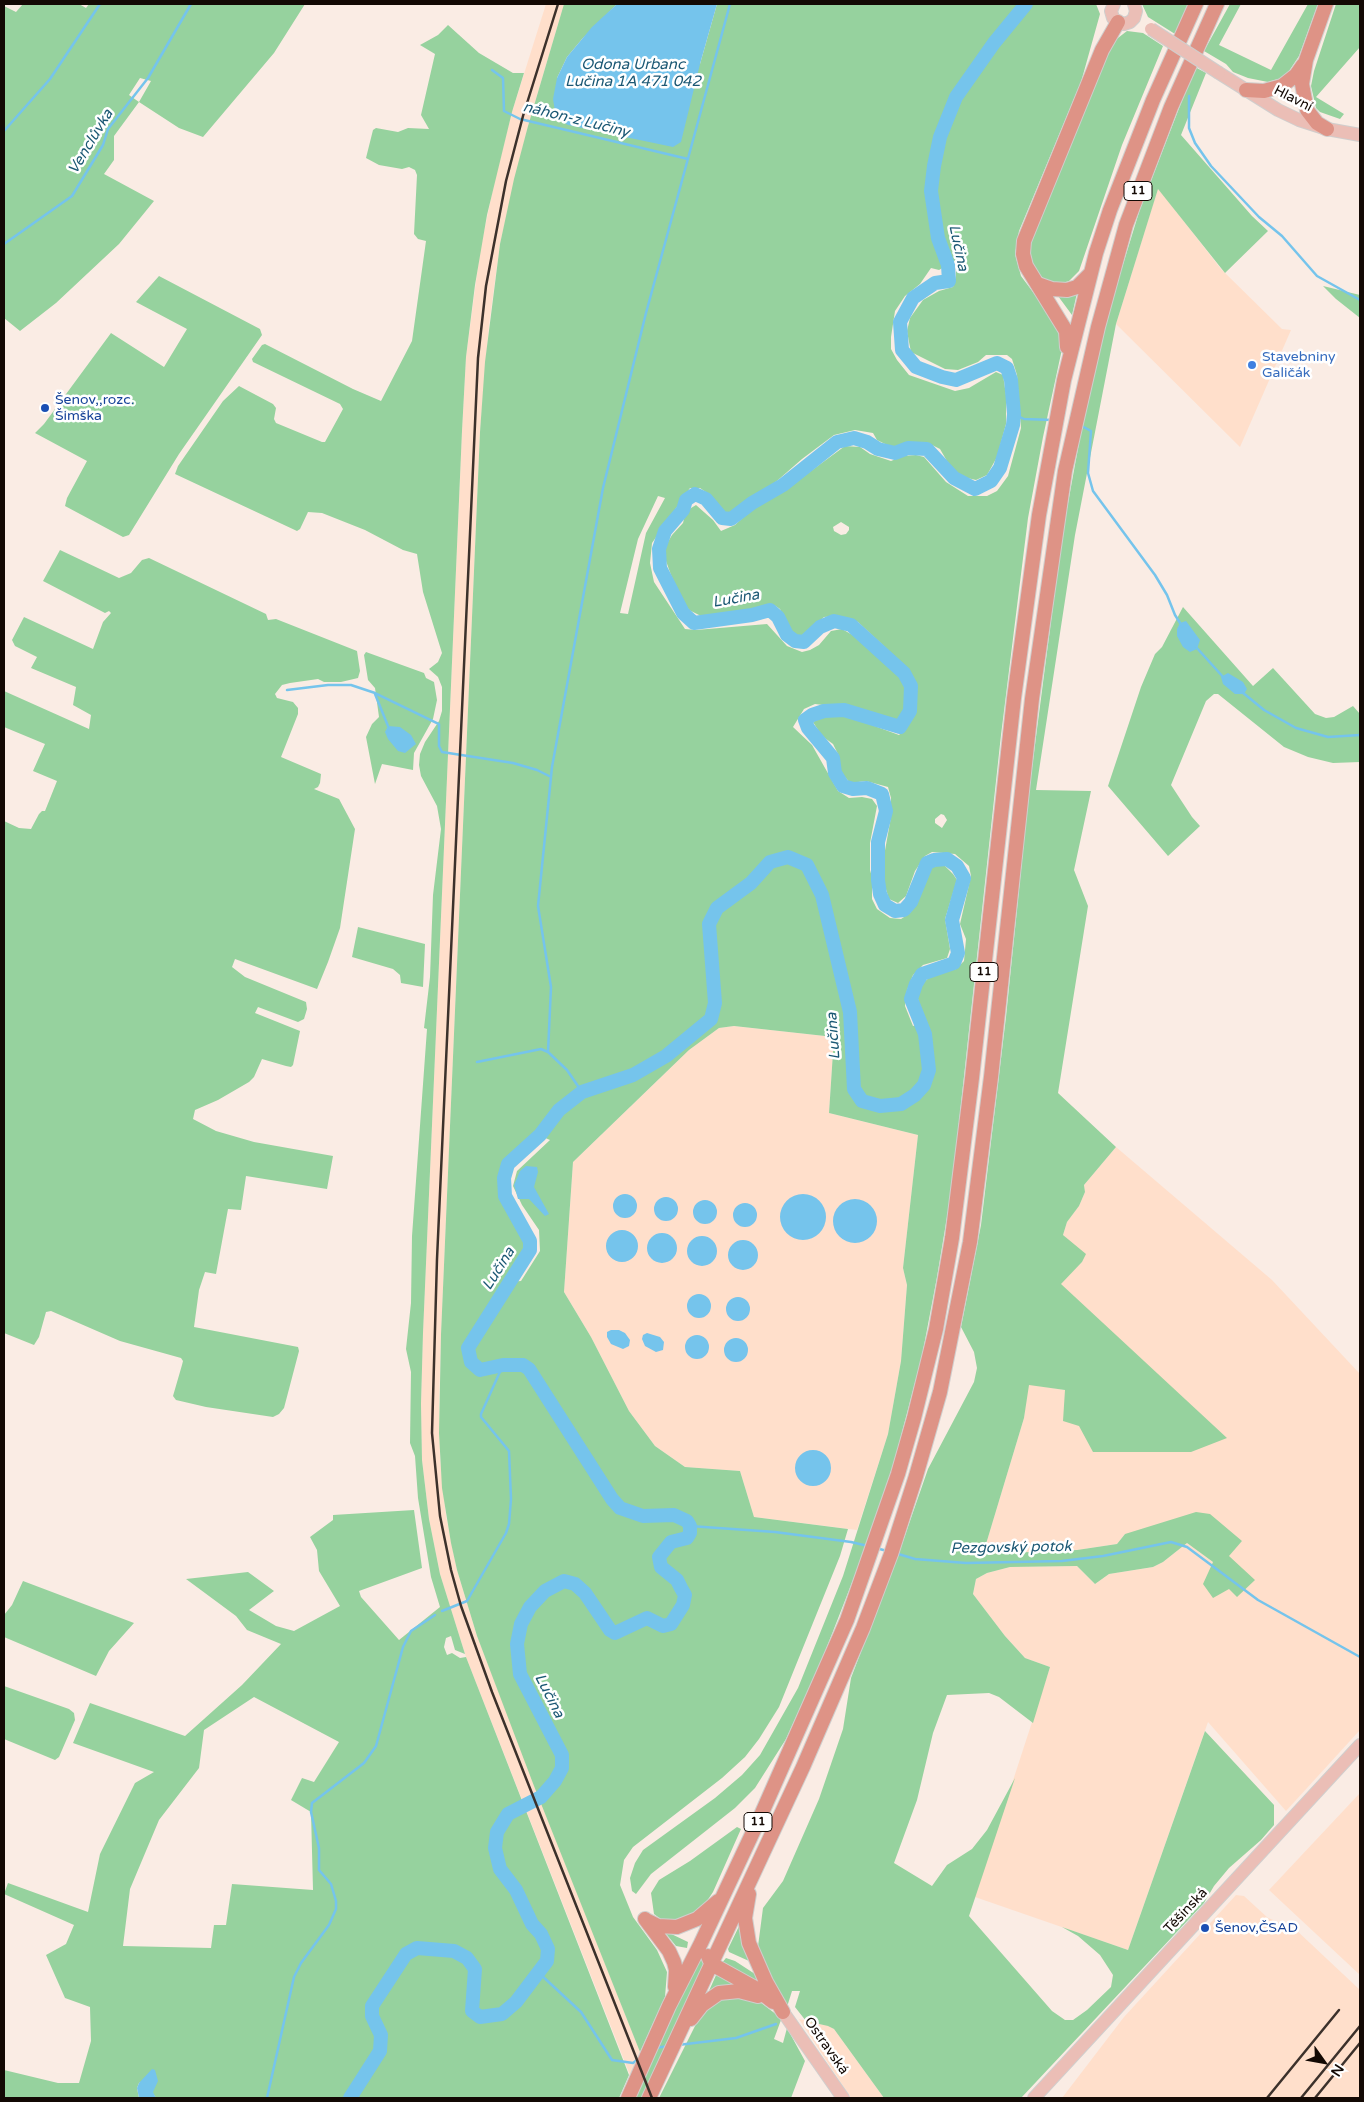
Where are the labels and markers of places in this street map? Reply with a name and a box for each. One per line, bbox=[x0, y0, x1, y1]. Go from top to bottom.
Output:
place label: Stavebniny Galičák bbox=[1262, 349, 1335, 382]
marker: Stavebniny Galičák bbox=[1246, 359, 1258, 371]
place label: Šenov,,rozc. Šimška bbox=[55, 392, 134, 424]
marker: Šenov,,rozc. Šimška bbox=[39, 402, 51, 414]
place label: Šenov,ČSAD bbox=[1215, 1920, 1298, 1936]
marker: Šenov,ČSAD bbox=[1199, 1922, 1211, 1934]

